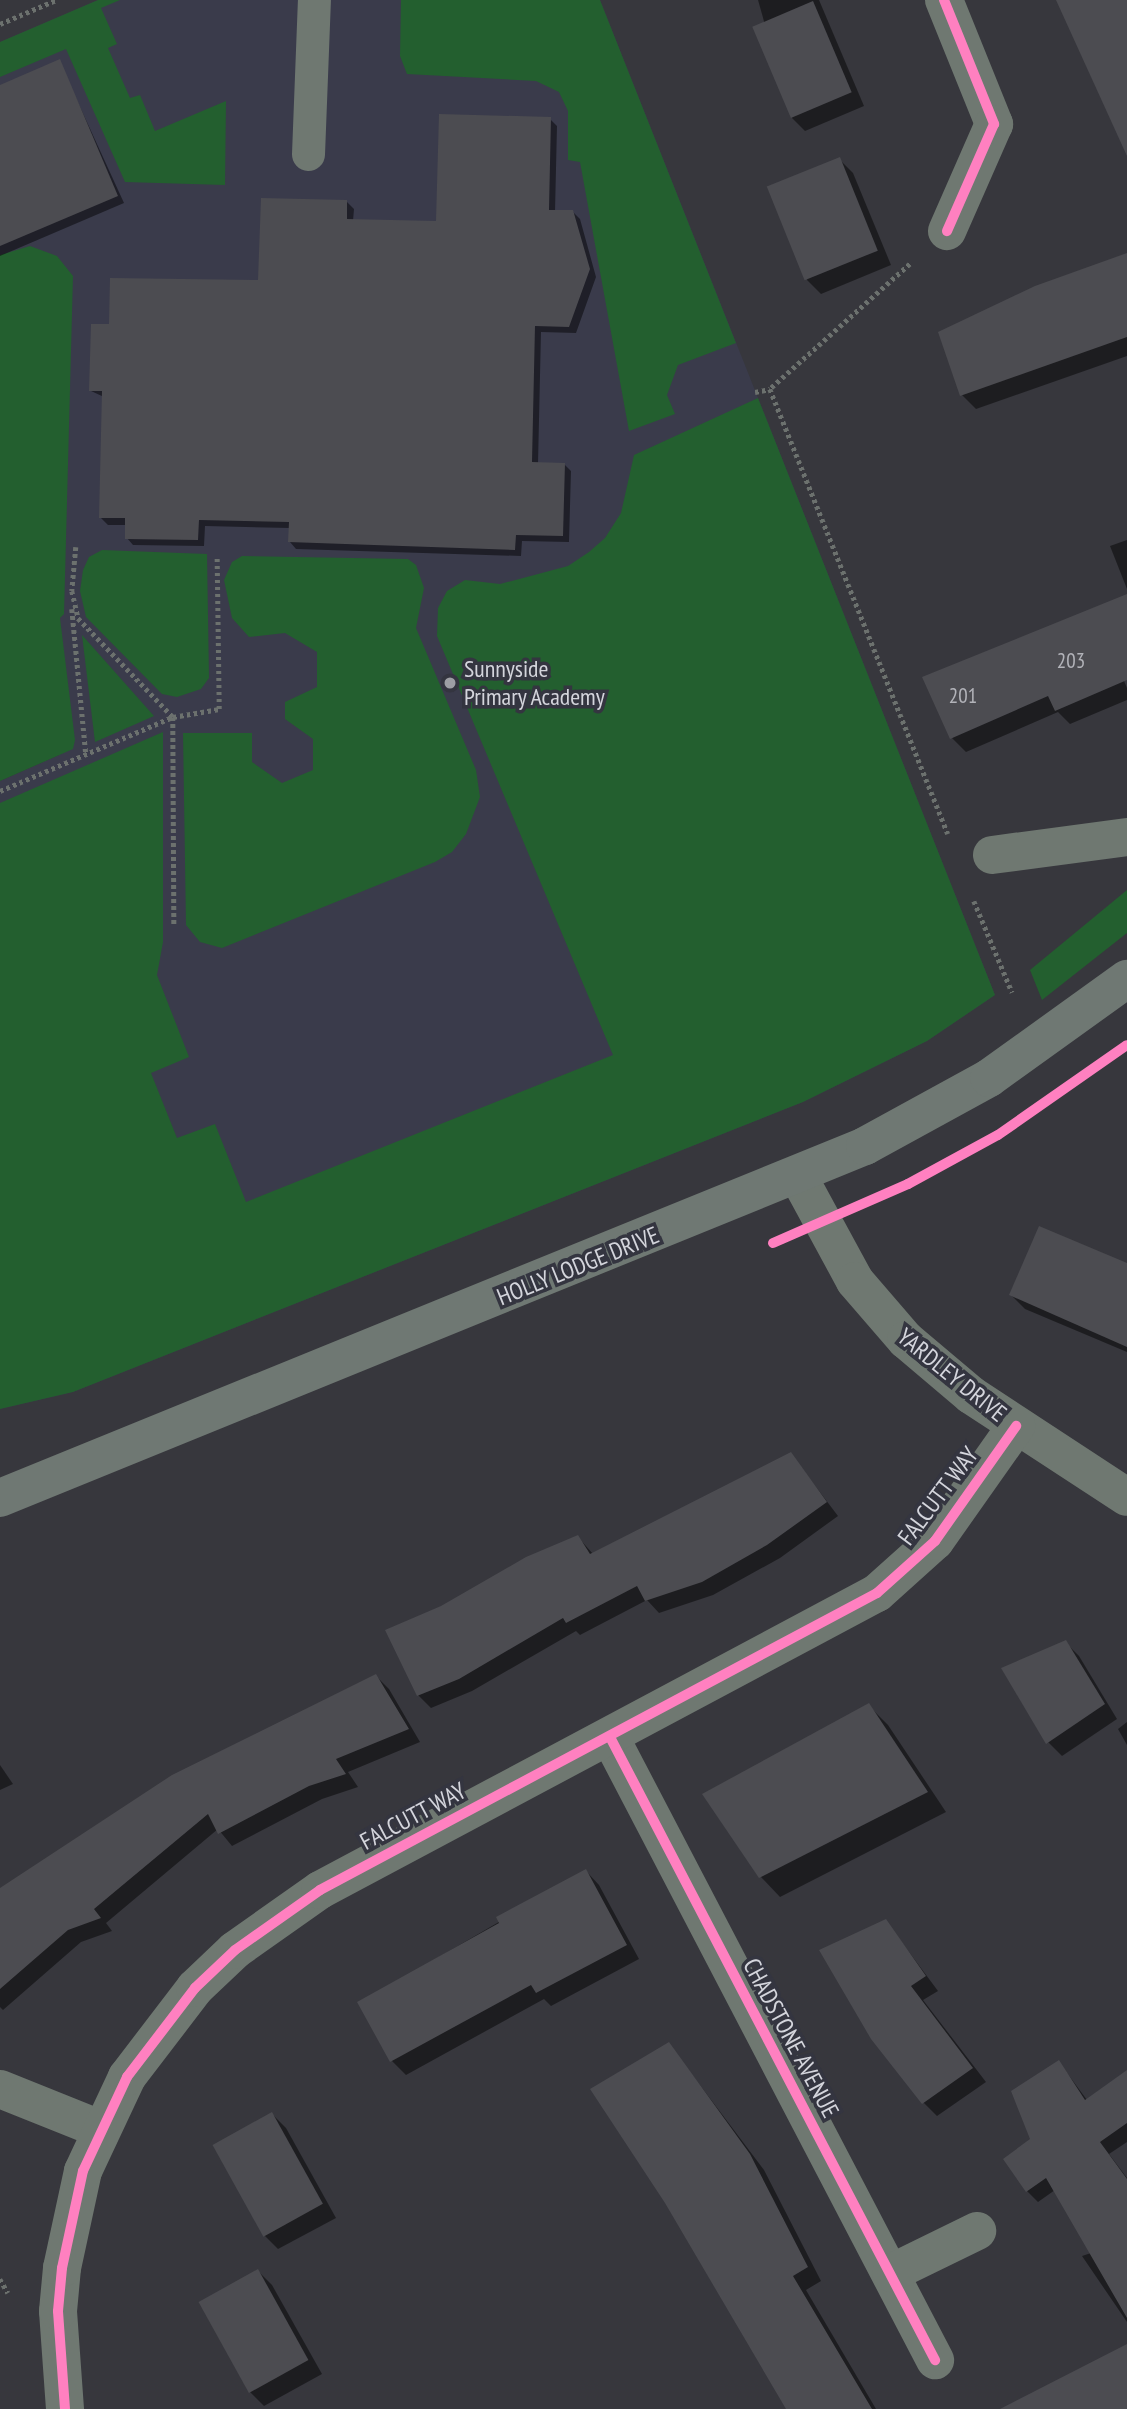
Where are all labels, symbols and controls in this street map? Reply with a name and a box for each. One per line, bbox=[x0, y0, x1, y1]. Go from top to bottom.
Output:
house number: 203 bbox=[1057, 648, 1085, 674]
place label: Sunnyside Primary Academy bbox=[464, 655, 606, 711]
marker: Sunnyside Primary Academy bbox=[442, 675, 458, 691]
house number: 201 bbox=[949, 683, 977, 709]
street label: HOLLY LODGE DRIVE bbox=[493, 1220, 663, 1312]
street label: YARDLEY DRIVE bbox=[891, 1322, 1013, 1428]
street label: FALCUTT WAY bbox=[891, 1441, 985, 1551]
street label: FALCUTT WAY bbox=[355, 1776, 471, 1856]
street label: CHADSTONE AVENUE bbox=[737, 1953, 845, 2123]

